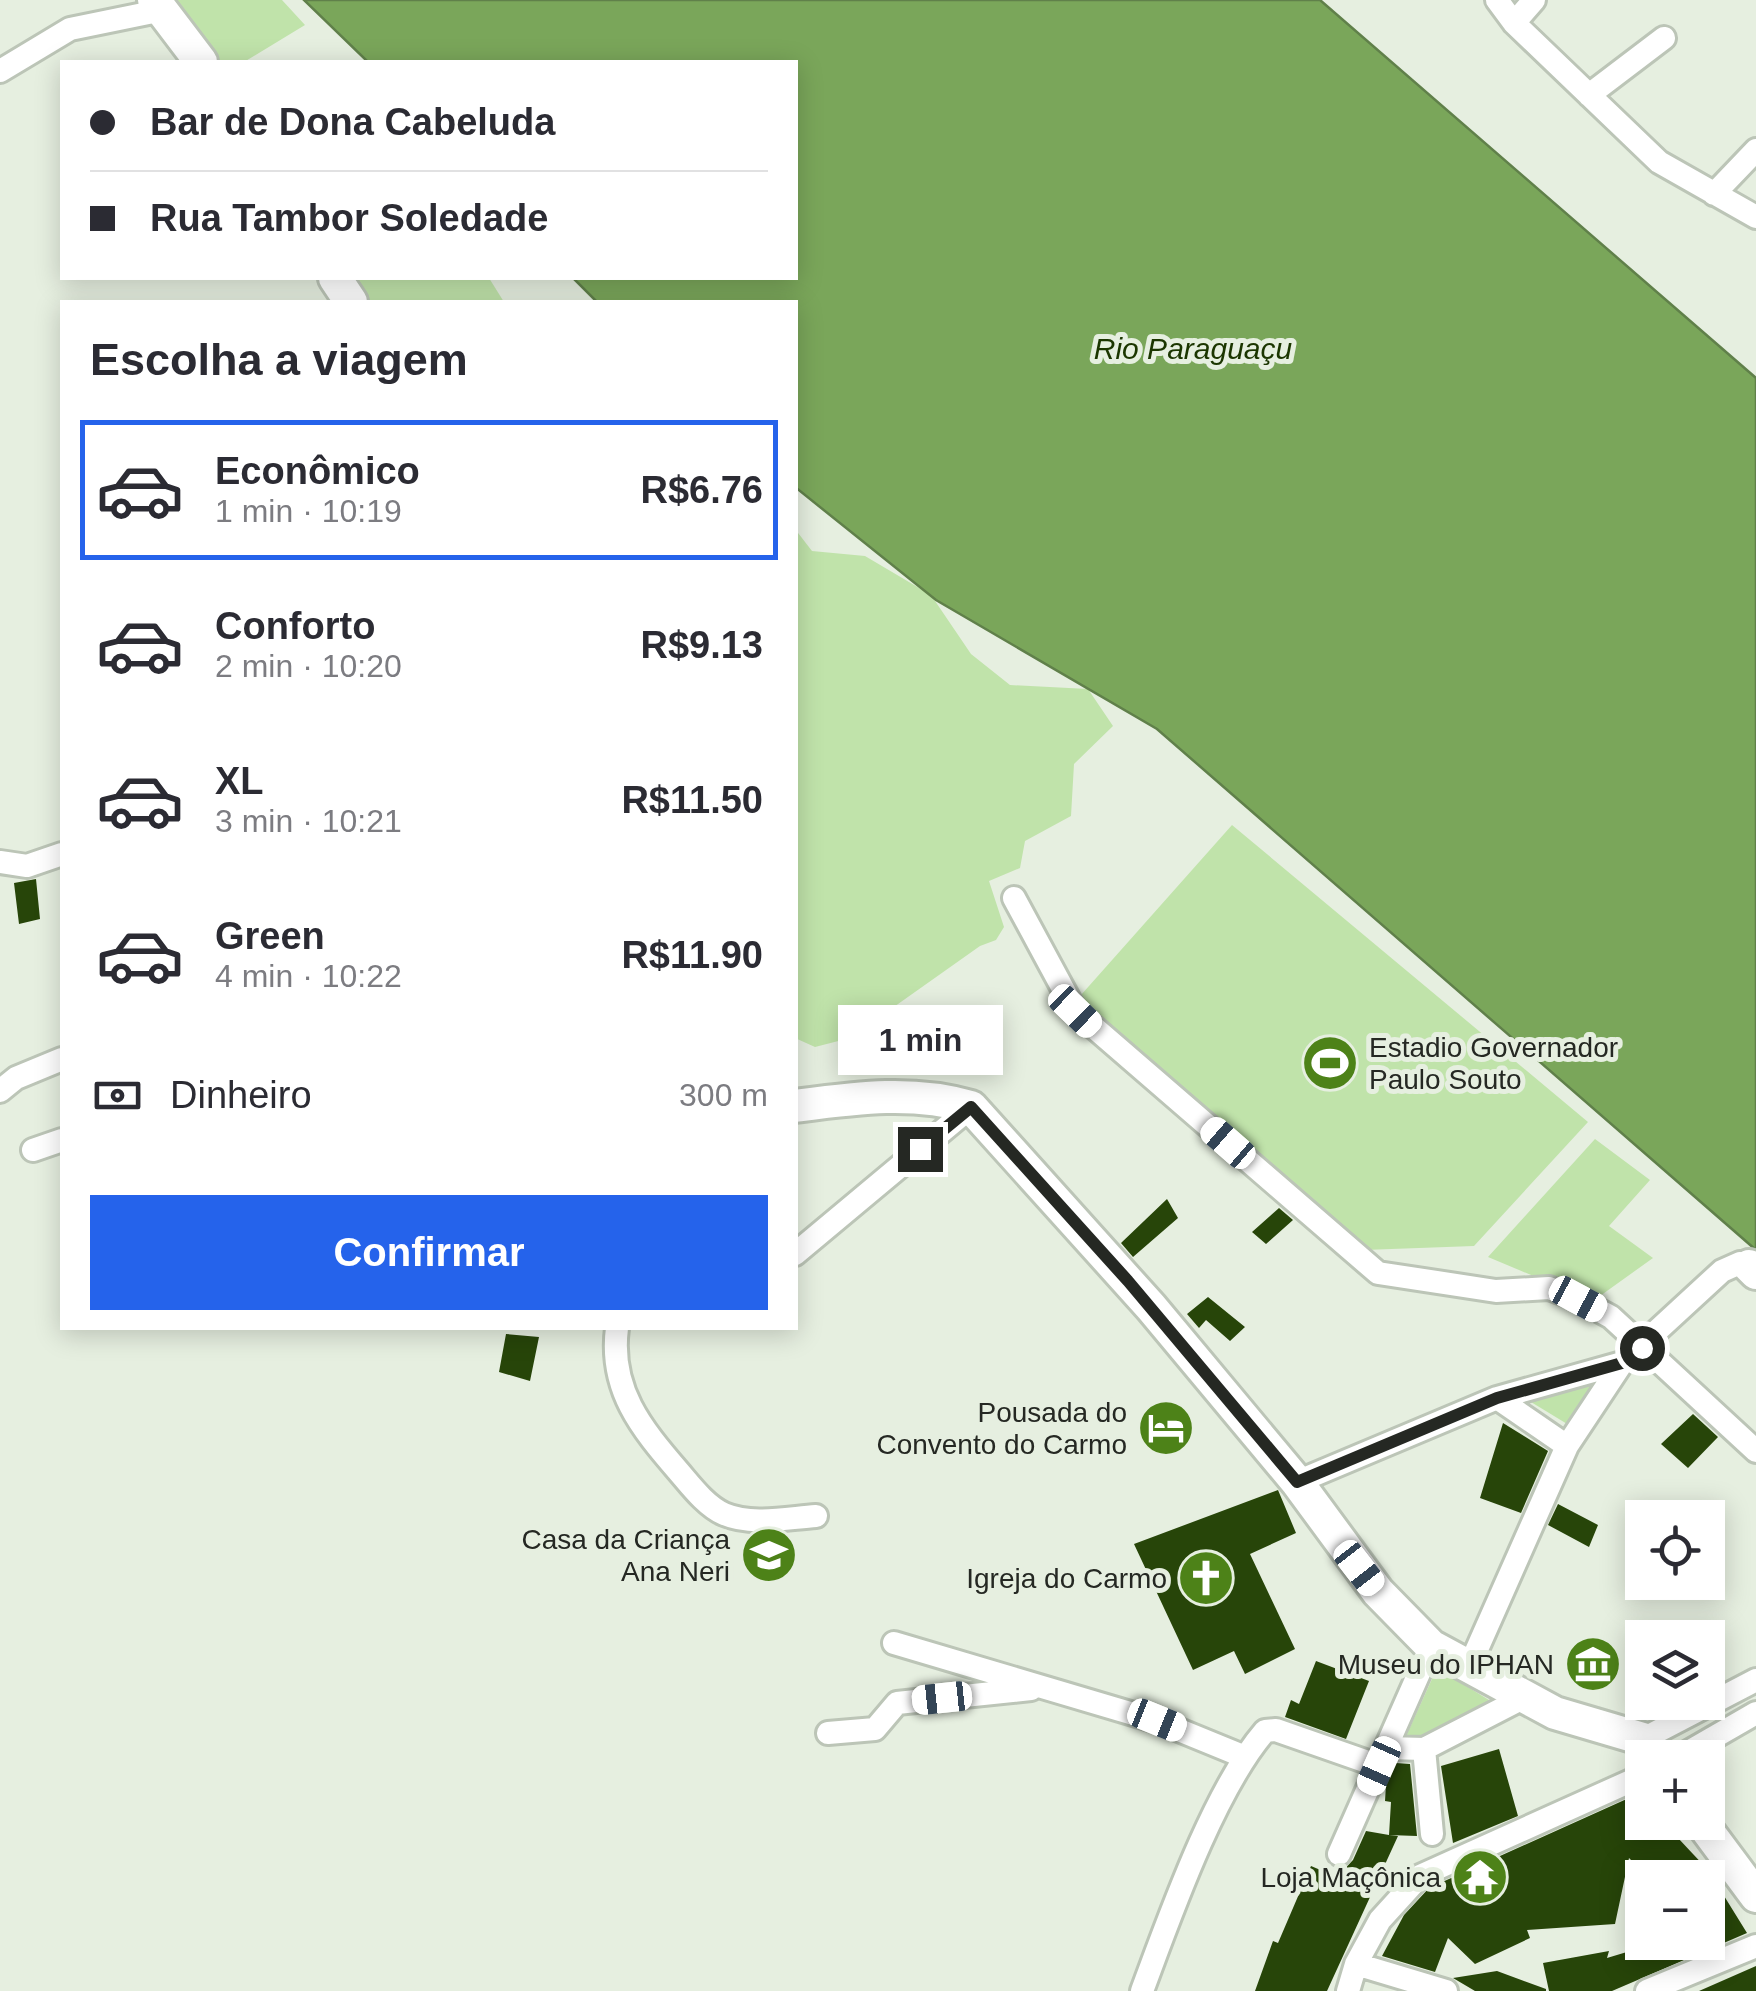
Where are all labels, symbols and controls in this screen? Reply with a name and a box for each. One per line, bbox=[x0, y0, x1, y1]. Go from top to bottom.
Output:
text: Bar de Dona Cabeluda bbox=[150, 101, 555, 143]
text: Rua Tambor Soledade bbox=[150, 197, 548, 239]
water label: Rio Paraguaçu bbox=[1094, 332, 1293, 365]
text: Escolha a viagem bbox=[90, 334, 468, 385]
icon: car bbox=[95, 445, 185, 535]
text: Econômico bbox=[215, 450, 420, 492]
text: R$6.76 bbox=[640, 469, 763, 511]
text: 1 min · 10:19 bbox=[215, 493, 402, 529]
icon: car bbox=[95, 600, 185, 690]
text: Conforto bbox=[215, 605, 375, 647]
text: R$9.13 bbox=[640, 624, 763, 666]
text: 2 min · 10:20 bbox=[215, 648, 402, 684]
icon: car bbox=[95, 755, 185, 845]
text: XL bbox=[215, 760, 264, 802]
text: R$11.50 bbox=[621, 779, 763, 821]
text: 3 min · 10:21 bbox=[215, 803, 402, 839]
icon: car bbox=[95, 910, 185, 1000]
text: Green bbox=[215, 915, 325, 957]
text: R$11.90 bbox=[621, 934, 763, 976]
text: 4 min · 10:22 bbox=[215, 958, 402, 994]
car bbox=[1043, 979, 1107, 1043]
callout: 1 min bbox=[838, 1004, 1002, 1074]
text: 1 min bbox=[879, 1022, 962, 1058]
place label: Estadio Governador Paulo Souto bbox=[1369, 1032, 1618, 1095]
sports icon: Estadio Governador Paulo Souto bbox=[1300, 1033, 1360, 1093]
icon: cash bbox=[90, 1068, 145, 1123]
text: Dinheiro bbox=[170, 1074, 312, 1116]
text: 300 m bbox=[679, 1077, 768, 1113]
car bbox=[1196, 1112, 1260, 1174]
route end bbox=[898, 1127, 943, 1172]
button: Confirmar bbox=[90, 1195, 768, 1310]
car bbox=[1544, 1272, 1612, 1326]
route start bbox=[1620, 1326, 1665, 1371]
place label: Pousada do Convento do Carmo bbox=[876, 1397, 1127, 1460]
hotel icon: Pousada do Convento do Carmo bbox=[1136, 1398, 1196, 1458]
map controls bbox=[1625, 1500, 1725, 1960]
button: locate bbox=[1625, 1500, 1725, 1600]
place label: Casa da Criança Ana Neri bbox=[521, 1524, 730, 1587]
school or university icon: Casa da Criança Ana Neri bbox=[739, 1525, 799, 1585]
car bbox=[1329, 1535, 1389, 1601]
church icon: Igreja do Carmo bbox=[1176, 1548, 1236, 1608]
place label: Igreja do Carmo bbox=[966, 1563, 1167, 1594]
button: layers bbox=[1625, 1620, 1725, 1720]
museum icon: Museu do IPHAN bbox=[1563, 1634, 1623, 1694]
place label: Museu do IPHAN bbox=[1338, 1649, 1554, 1680]
car bbox=[911, 1680, 973, 1716]
car bbox=[1124, 1695, 1190, 1745]
car bbox=[1353, 1732, 1405, 1800]
button: + bbox=[1625, 1740, 1725, 1840]
temple icon: Loja Maçônica bbox=[1450, 1847, 1510, 1907]
button: − bbox=[1625, 1860, 1725, 1960]
place label: Loja Maçônica bbox=[1260, 1862, 1441, 1893]

